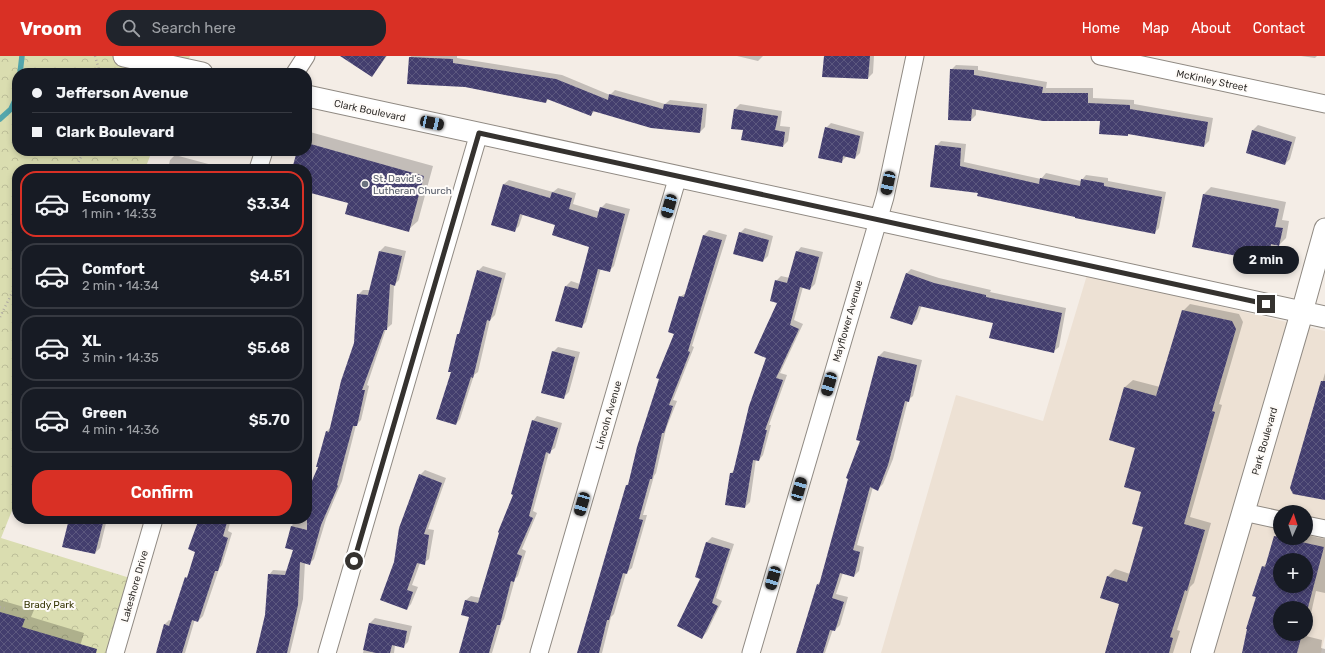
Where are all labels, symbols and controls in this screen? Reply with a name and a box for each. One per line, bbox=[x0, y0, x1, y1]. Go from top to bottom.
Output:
search box bbox=[106, 10, 386, 46]
text: Vroom bbox=[20, 17, 82, 40]
icon: search bbox=[120, 17, 142, 39]
text: Search here bbox=[152, 19, 236, 37]
text: Home bbox=[1082, 20, 1120, 37]
text: Map bbox=[1142, 20, 1169, 37]
text: About bbox=[1191, 20, 1231, 37]
text: Contact bbox=[1253, 20, 1305, 37]
street label: McKinley Street bbox=[1175, 68, 1249, 94]
text: Jefferson Avenue bbox=[56, 84, 188, 102]
street label: Clark Boulevard bbox=[333, 98, 407, 124]
car bbox=[419, 115, 445, 131]
text: Clark Boulevard bbox=[56, 123, 174, 141]
car bbox=[880, 170, 896, 196]
place label: St. David's Lutheran Church bbox=[373, 173, 452, 197]
marker: St. David's Lutheran Church bbox=[360, 179, 370, 189]
icon: car bbox=[34, 186, 70, 222]
text: Economy bbox=[82, 188, 151, 206]
car bbox=[660, 193, 678, 219]
text: $3.34 bbox=[247, 195, 290, 213]
text: 1 min · 14:33 bbox=[82, 206, 157, 221]
callout: 2 min bbox=[1233, 246, 1299, 274]
text: 2 min bbox=[1249, 252, 1283, 267]
icon: car bbox=[34, 258, 70, 294]
text: Comfort bbox=[82, 260, 145, 278]
text: $4.51 bbox=[250, 267, 290, 285]
text: 2 min · 14:34 bbox=[82, 278, 159, 293]
street label: Mayflower Avenue bbox=[831, 279, 866, 364]
route end bbox=[1257, 295, 1275, 313]
icon: car bbox=[34, 330, 70, 366]
text: XL bbox=[82, 332, 101, 350]
text: $5.68 bbox=[247, 339, 290, 357]
text: 3 min · 14:35 bbox=[82, 350, 159, 365]
car bbox=[820, 371, 838, 397]
street label: Lincoln Avenue bbox=[593, 379, 625, 451]
icon: car bbox=[34, 402, 70, 438]
text: Green bbox=[82, 404, 127, 422]
street label: Park Boulevard bbox=[1250, 406, 1280, 477]
text: $5.70 bbox=[249, 411, 290, 429]
text: 4 min · 14:36 bbox=[82, 422, 159, 437]
button: Confirm bbox=[32, 470, 292, 516]
car bbox=[790, 476, 808, 502]
car bbox=[573, 491, 591, 517]
north arrow bbox=[1273, 505, 1313, 545]
map controls bbox=[1273, 505, 1313, 641]
street label: Lakeshore Drive bbox=[119, 548, 151, 624]
route start bbox=[345, 552, 363, 570]
button: + bbox=[1273, 553, 1313, 593]
car bbox=[764, 565, 782, 591]
park label: Brady Park bbox=[24, 599, 75, 611]
button: − bbox=[1273, 601, 1313, 641]

